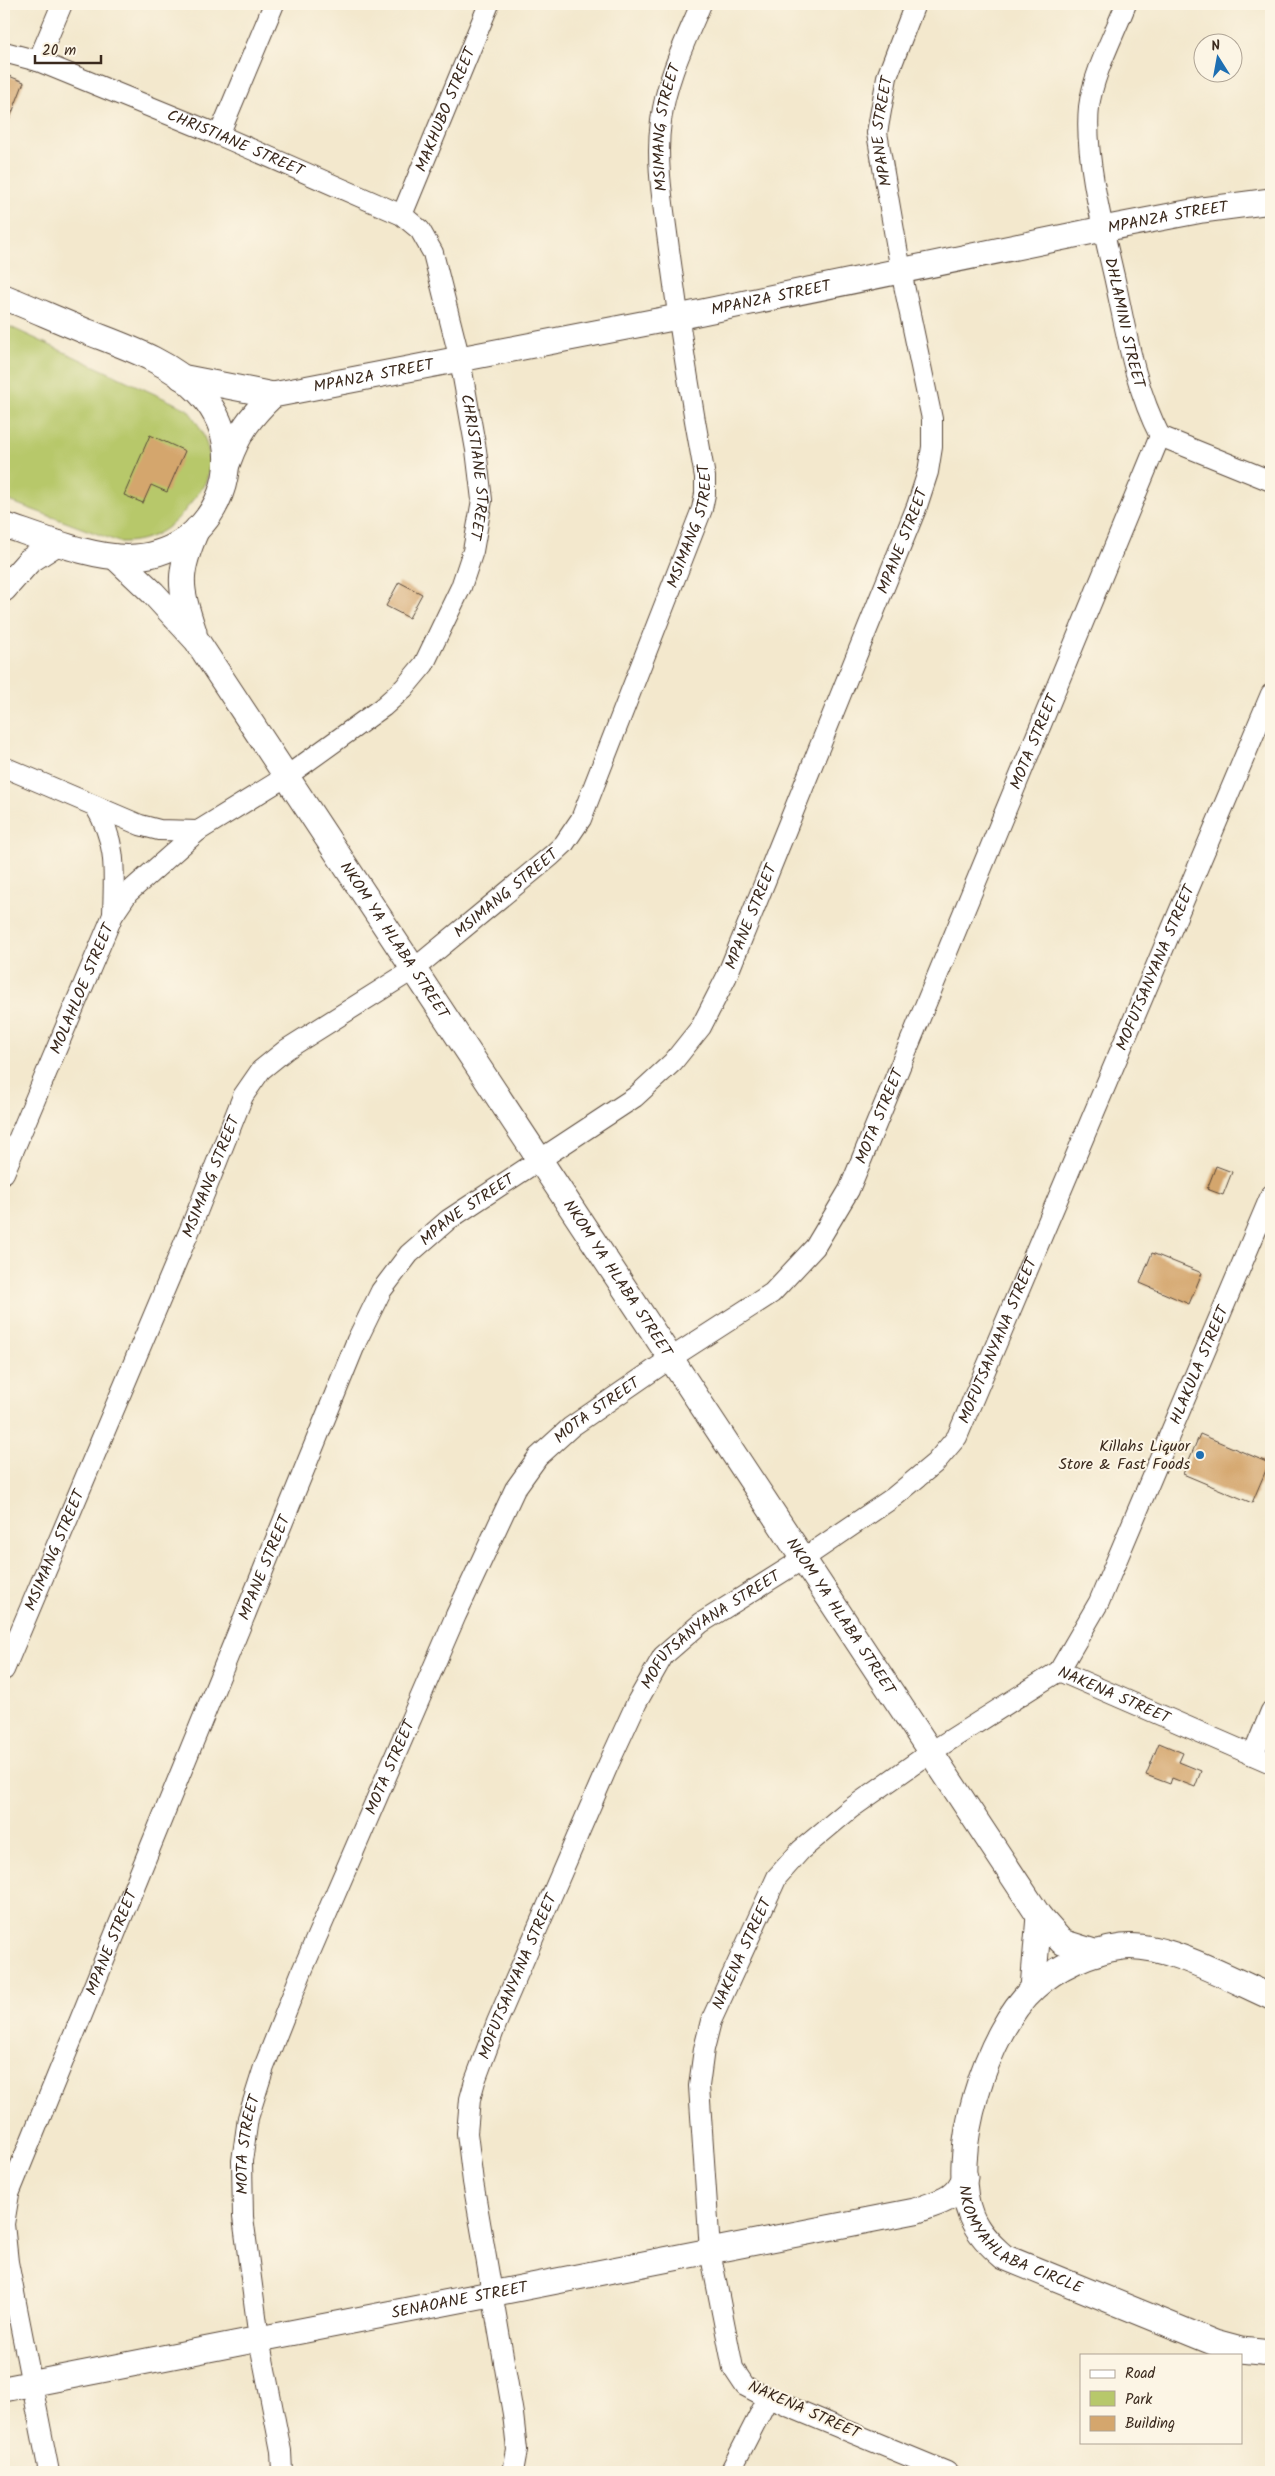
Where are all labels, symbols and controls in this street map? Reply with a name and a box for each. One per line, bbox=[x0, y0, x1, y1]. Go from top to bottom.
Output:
scale bar bbox=[35, 32, 101, 64]
north arrow bbox=[1192, 32, 1242, 82]
text: N bbox=[1209, 35, 1222, 58]
text: 20 m bbox=[42, 39, 76, 63]
street label: MAKHUBO STREET bbox=[409, 42, 483, 176]
street label: MSIMANG STREET bbox=[646, 59, 688, 193]
street label: MPANE STREET bbox=[864, 73, 900, 188]
street label: CHRISTIANE STREET bbox=[163, 103, 309, 184]
street label: MPANZA STREET bbox=[1105, 194, 1231, 240]
street label: DHLAMINI STREET bbox=[1098, 255, 1152, 392]
street label: MPANZA STREET bbox=[709, 273, 834, 322]
street label: MPANZA STREET bbox=[311, 352, 437, 399]
street label: CHRISTIANE STREET bbox=[454, 392, 495, 543]
street label: MSIMANG STREET bbox=[660, 460, 718, 592]
street label: MPANE STREET bbox=[870, 484, 935, 598]
street label: MOTA STREET bbox=[1003, 689, 1065, 793]
street label: MSIMANG STREET bbox=[448, 842, 565, 944]
street label: NKOM YA HLABA STREET bbox=[333, 857, 456, 1025]
street label: MPANE STREET bbox=[718, 859, 784, 973]
street label: MOFUTSANYANA STREET bbox=[1109, 880, 1202, 1054]
street label: MOLAHLOE STREET bbox=[43, 918, 121, 1058]
street label: MOTA STREET bbox=[849, 1064, 911, 1168]
street label: MSIMANG STREET bbox=[175, 1111, 247, 1242]
street label: MPANE STREET bbox=[414, 1166, 521, 1252]
street label: NKOM YA HLABA STREET bbox=[557, 1195, 680, 1363]
street label: MOFUTSANYANA STREET bbox=[952, 1253, 1044, 1427]
street label: HLAKULA STREET bbox=[1163, 1300, 1236, 1428]
street label: MOTA STREET bbox=[548, 1370, 646, 1450]
place label: Killahs Liquor Store & Fast Foods bbox=[1059, 1434, 1192, 1477]
marker: Killahs Liquor Store & Fast Foods bbox=[1194, 1449, 1206, 1461]
street label: MSIMANG STREET bbox=[18, 1485, 92, 1615]
street label: MPANE STREET bbox=[232, 1510, 297, 1624]
street label: NKOM YA HLABA STREET bbox=[780, 1533, 903, 1701]
street label: MOFUTSANYANA STREET bbox=[634, 1563, 786, 1694]
street label: NAKENA STREET bbox=[1054, 1660, 1175, 1731]
street label: MOTA STREET bbox=[359, 1715, 422, 1819]
street label: MPANE STREET bbox=[79, 1885, 145, 1999]
street label: MOFUTSANYANA STREET bbox=[472, 1888, 564, 2063]
street label: NAKENA STREET bbox=[705, 1893, 779, 2014]
street label: MOTA STREET bbox=[229, 2090, 267, 2195]
street label: NKOMYAHLABA CIRCLE bbox=[952, 2184, 1087, 2301]
street label: SENAOANE STREET bbox=[389, 2274, 531, 2326]
legend bbox=[1080, 2354, 1242, 2444]
text: Road bbox=[1125, 2362, 1156, 2386]
street label: NAKENA STREET bbox=[744, 2374, 865, 2446]
text: Park bbox=[1125, 2388, 1153, 2412]
text: Building bbox=[1125, 2412, 1175, 2436]

